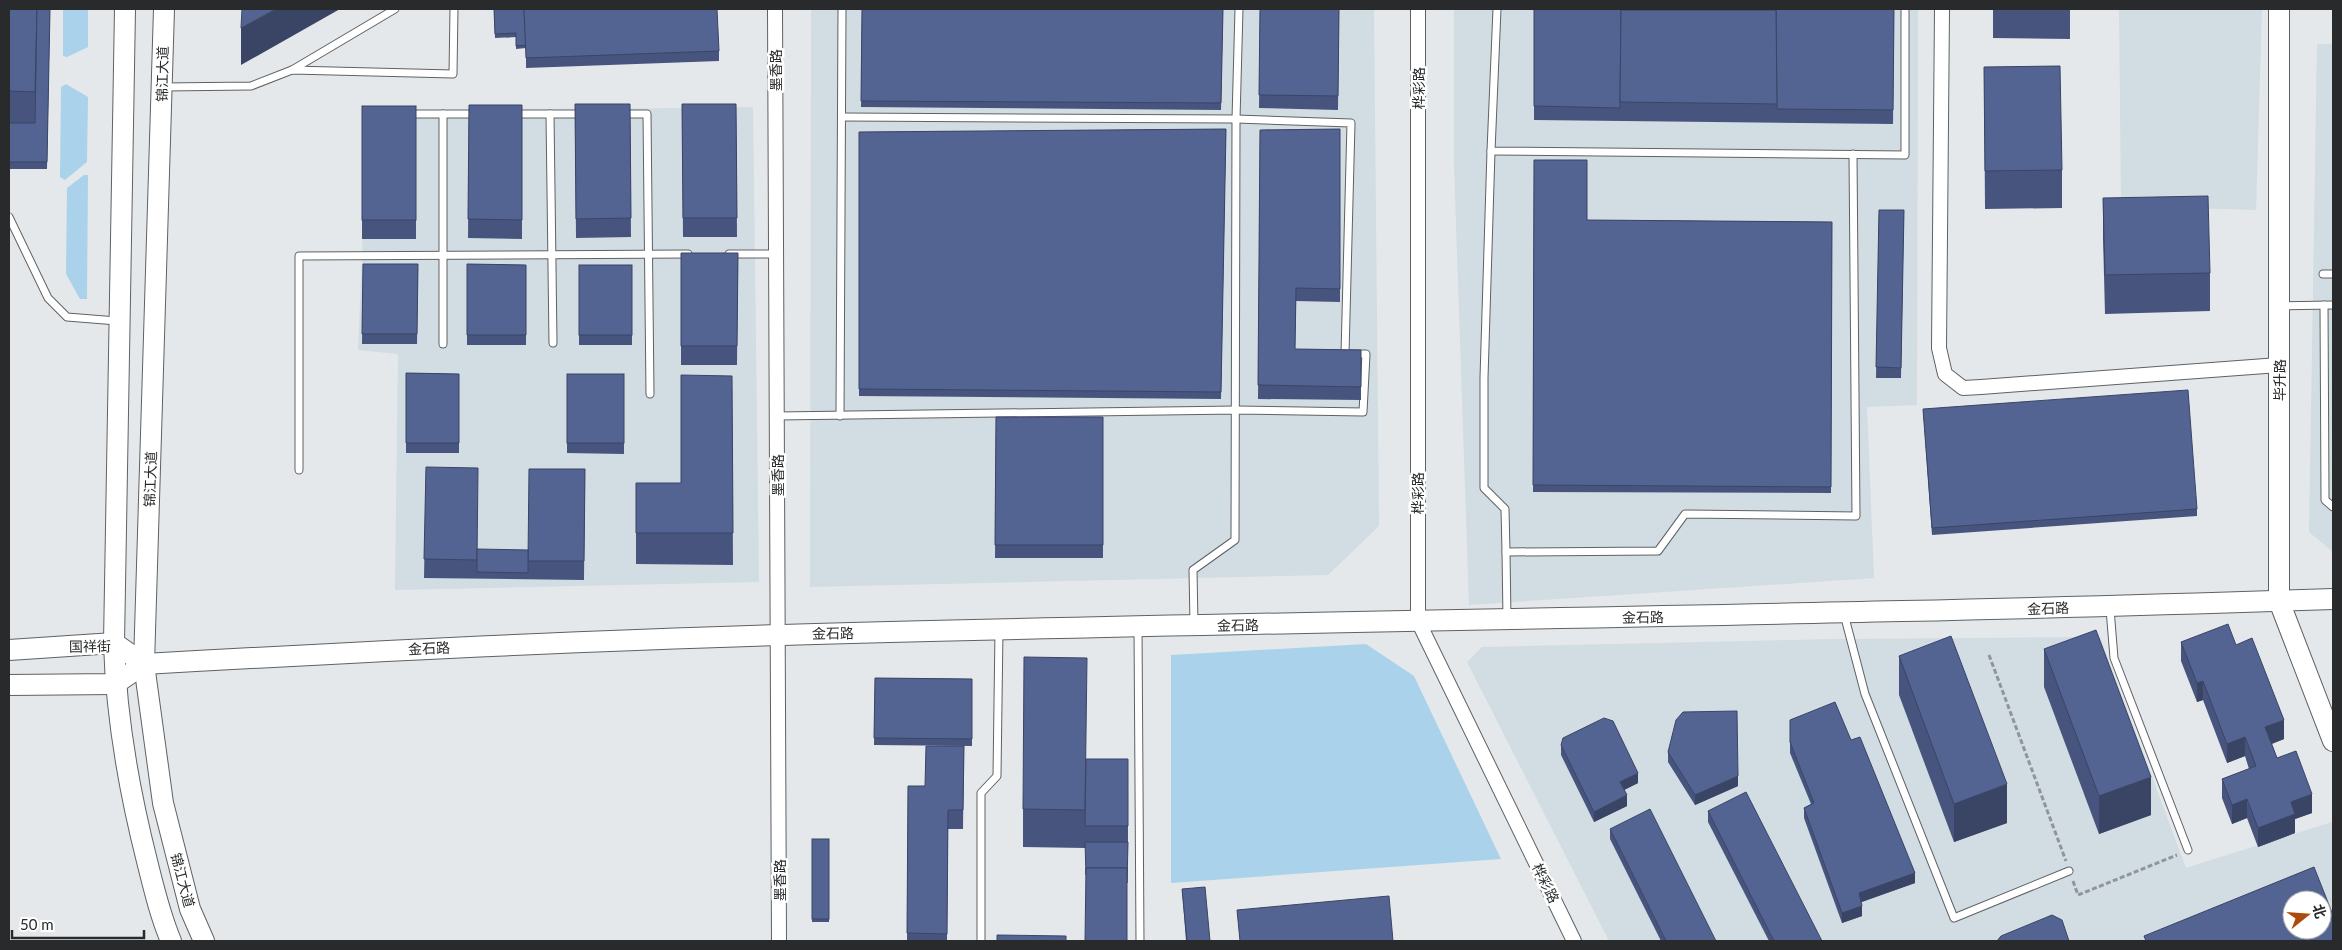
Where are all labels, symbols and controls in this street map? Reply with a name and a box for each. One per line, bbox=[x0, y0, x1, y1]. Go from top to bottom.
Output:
street label: 锦江大道 bbox=[153, 46, 171, 102]
street label: 墨香路 bbox=[767, 49, 784, 91]
street label: 桦彩路 bbox=[1410, 67, 1427, 109]
street label: 毕升路 bbox=[2271, 359, 2288, 401]
street label: 锦江大道 bbox=[141, 451, 159, 507]
street label: 墨香路 bbox=[769, 454, 786, 496]
street label: 桦彩路 bbox=[1409, 472, 1426, 514]
street label: 金石路 bbox=[2027, 599, 2069, 617]
street label: 金石路 bbox=[1622, 608, 1664, 626]
street label: 金石路 bbox=[1217, 616, 1259, 634]
street label: 金石路 bbox=[812, 624, 854, 642]
street label: 国祥街 bbox=[69, 637, 111, 655]
street label: 金石路 bbox=[408, 638, 450, 658]
street label: 锦江大道 bbox=[168, 851, 198, 909]
street label: 墨香路 bbox=[771, 859, 788, 901]
street label: 桦彩路 bbox=[1529, 860, 1563, 906]
north arrow bbox=[2282, 890, 2332, 940]
text: 北 bbox=[2310, 902, 2330, 920]
scale bar bbox=[12, 908, 145, 940]
text: 50 m bbox=[20, 915, 54, 933]

